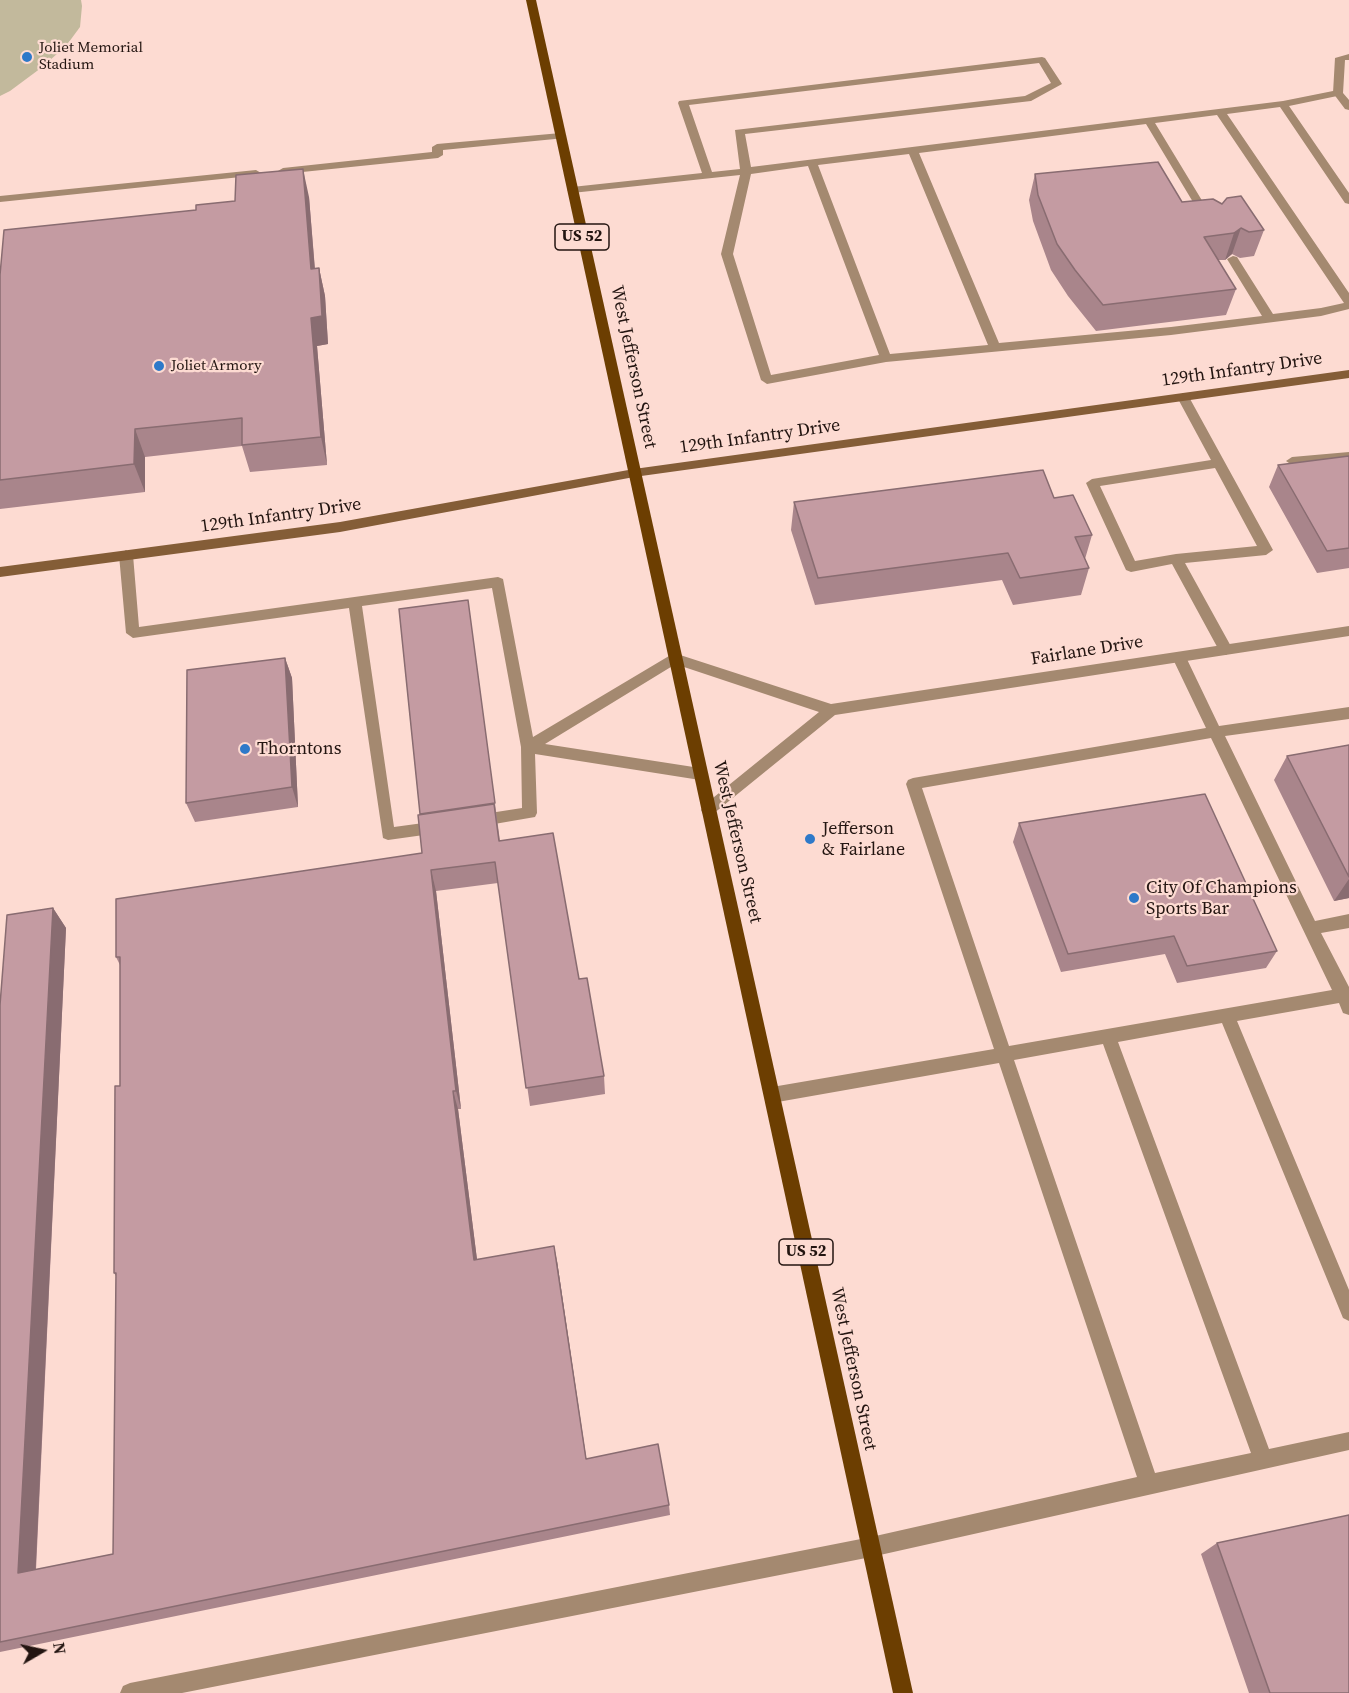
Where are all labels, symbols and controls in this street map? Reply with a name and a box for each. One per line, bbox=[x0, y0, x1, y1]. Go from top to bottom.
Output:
place label: Joliet Memorial Stadium bbox=[39, 39, 143, 74]
marker: Joliet Memorial Stadium bbox=[20, 50, 34, 64]
road number: US 52 bbox=[555, 224, 609, 250]
street label: West Jefferson Street bbox=[605, 284, 661, 450]
street label: 129th Infantry Drive bbox=[1160, 348, 1324, 392]
place label: Joliet Armory bbox=[171, 357, 262, 375]
marker: Joliet Armory bbox=[152, 359, 166, 373]
street label: 129th Infantry Drive bbox=[678, 415, 842, 459]
street label: 129th Infantry Drive bbox=[199, 494, 363, 538]
street label: Fairlane Drive bbox=[1029, 631, 1145, 671]
place label: Thorntons bbox=[257, 738, 341, 760]
marker: Thorntons bbox=[238, 742, 252, 756]
street label: West Jefferson Street bbox=[708, 759, 766, 925]
place label: Jefferson & Fairlane bbox=[822, 818, 905, 860]
marker: Jefferson & Fairlane bbox=[803, 832, 817, 846]
place label: City Of Champions Sports Bar bbox=[1146, 877, 1297, 920]
marker: City Of Champions Sports Bar bbox=[1127, 891, 1141, 905]
road number: US 52 bbox=[779, 1239, 833, 1265]
street label: West Jefferson Street bbox=[825, 1286, 881, 1452]
north arrow bbox=[12, 1621, 72, 1681]
text: N bbox=[48, 1641, 72, 1656]

